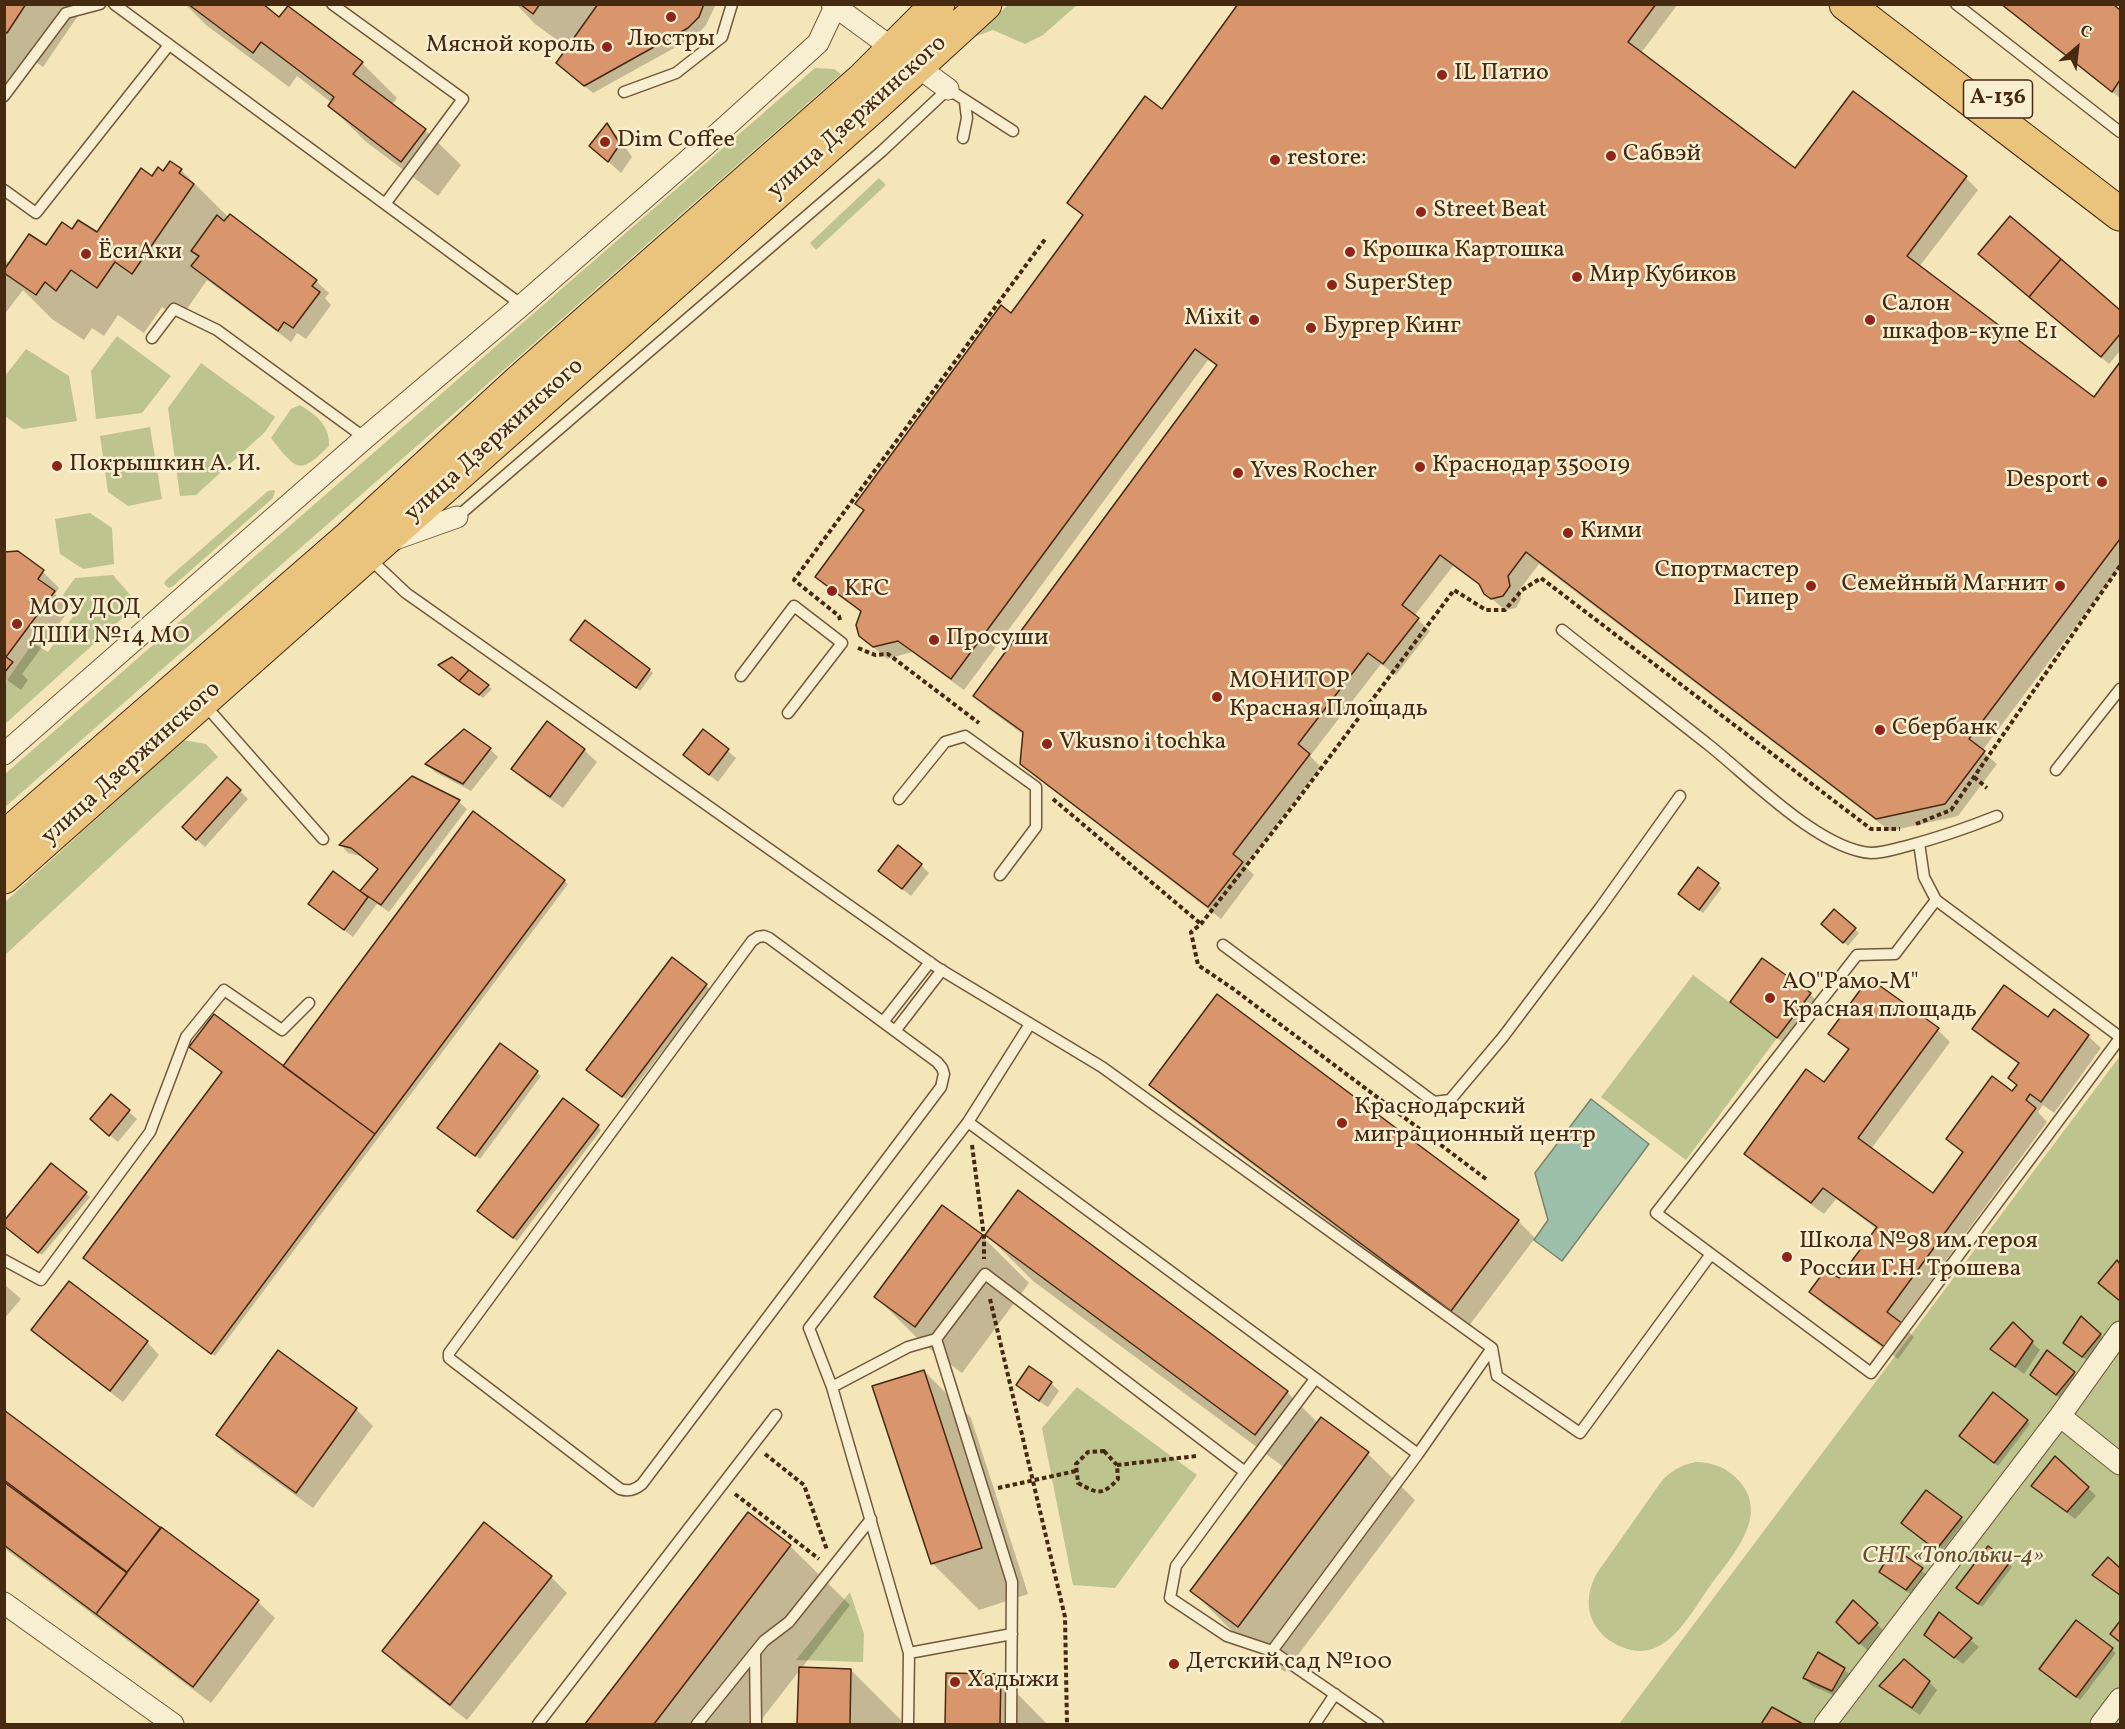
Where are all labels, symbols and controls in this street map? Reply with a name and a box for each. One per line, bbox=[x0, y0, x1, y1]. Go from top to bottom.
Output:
marker: Люстры bbox=[664, 10, 678, 24]
north arrow bbox=[2047, 18, 2107, 78]
text: С bbox=[2076, 20, 2095, 44]
place label: Люстры bbox=[627, 27, 715, 55]
street label: улица Дзержинского bbox=[762, 30, 954, 206]
place label: Мясной король bbox=[426, 33, 595, 61]
marker: Мясной король bbox=[600, 40, 614, 54]
place label: IL Патио bbox=[1454, 61, 1549, 89]
marker: IL Патио bbox=[1435, 68, 1449, 82]
road number: А-136 bbox=[1964, 80, 2032, 118]
place label: Dim Coffee bbox=[617, 128, 735, 156]
marker: Dim Coffee bbox=[598, 135, 612, 149]
place label: Сабвэй bbox=[1623, 142, 1701, 170]
place label: restore: bbox=[1287, 146, 1367, 174]
marker: Сабвэй bbox=[1604, 149, 1618, 163]
marker: restore: bbox=[1268, 153, 1282, 167]
place label: Street Beat bbox=[1433, 198, 1547, 226]
marker: Street Beat bbox=[1414, 205, 1428, 219]
place label: Крошка Картошка bbox=[1362, 238, 1565, 266]
place label: ЁсиАки bbox=[98, 240, 182, 268]
marker: Крошка Картошка bbox=[1343, 245, 1357, 259]
marker: ЁсиАки bbox=[79, 247, 93, 261]
place label: Мир Кубиков bbox=[1589, 263, 1737, 291]
marker: Мир Кубиков bbox=[1570, 270, 1584, 284]
place label: SuperStep bbox=[1344, 271, 1453, 299]
marker: SuperStep bbox=[1325, 278, 1339, 292]
place label: Салон шкафов-купе Е1 bbox=[1882, 292, 2058, 348]
place label: Mixit bbox=[1184, 306, 1242, 334]
marker: Mixit bbox=[1247, 313, 1261, 327]
marker: Салон шкафов-купе Е1 bbox=[1863, 313, 1877, 327]
place label: Бургер Кинг bbox=[1323, 314, 1461, 342]
marker: Бургер Кинг bbox=[1304, 321, 1318, 335]
street label: улица Дзержинского bbox=[399, 353, 591, 529]
place label: Покрышкин А. И. bbox=[69, 452, 261, 480]
place label: Краснодар 350019 bbox=[1432, 453, 1630, 481]
marker: Покрышкин А. И. bbox=[50, 459, 64, 473]
place label: Yves Rocher bbox=[1250, 459, 1377, 487]
marker: Краснодар 350019 bbox=[1413, 460, 1427, 474]
marker: Yves Rocher bbox=[1231, 466, 1245, 480]
place label: Desport bbox=[2006, 468, 2090, 496]
marker: Desport bbox=[2095, 475, 2109, 489]
place label: Кими bbox=[1580, 519, 1642, 547]
marker: Кими bbox=[1561, 526, 1575, 540]
place label: Спортмастер Гипер bbox=[1655, 558, 1799, 614]
place label: Семейный Магнит bbox=[1842, 572, 2048, 600]
place label: KFC bbox=[844, 577, 889, 605]
marker: Спортмастер Гипер bbox=[1804, 579, 1818, 593]
marker: Семейный Магнит bbox=[2053, 579, 2067, 593]
marker: KFC bbox=[825, 584, 839, 598]
place label: МОУ ДОД ДШИ №14 МО bbox=[29, 596, 190, 652]
marker: МОУ ДОД ДШИ №14 МО bbox=[10, 617, 24, 631]
place label: Просуши bbox=[946, 626, 1049, 654]
marker: Просуши bbox=[927, 633, 941, 647]
place label: МОНИТОР Красная Площадь bbox=[1229, 669, 1428, 725]
street label: улица Дзержинского bbox=[36, 676, 228, 852]
marker: МОНИТОР Красная Площадь bbox=[1210, 690, 1224, 704]
place label: Сбербанк bbox=[1892, 716, 1998, 744]
marker: Сбербанк bbox=[1873, 723, 1887, 737]
place label: Vkusno i tochka bbox=[1059, 730, 1226, 758]
marker: Vkusno i tochka bbox=[1040, 737, 1054, 751]
place label: АО"Рамо-М" Красная площадь bbox=[1782, 970, 1977, 1026]
marker: АО"Рамо-М" Красная площадь bbox=[1763, 991, 1777, 1005]
place label: Краснодарский миграционный центр bbox=[1354, 1095, 1596, 1151]
marker: Краснодарский миграционный центр bbox=[1335, 1116, 1349, 1130]
place label: Школа №98 им. героя России Г.Н. Трошева bbox=[1799, 1229, 2038, 1285]
marker: Школа №98 им. героя России Г.Н. Трошева bbox=[1780, 1250, 1794, 1264]
park label: СНТ «Топольки-4» bbox=[1862, 1544, 2044, 1572]
place label: Детский сад №100 bbox=[1186, 1650, 1392, 1678]
marker: Детский сад №100 bbox=[1167, 1657, 1181, 1671]
place label: Хадыжи bbox=[967, 1668, 1059, 1696]
marker: Хадыжи bbox=[948, 1675, 962, 1689]

